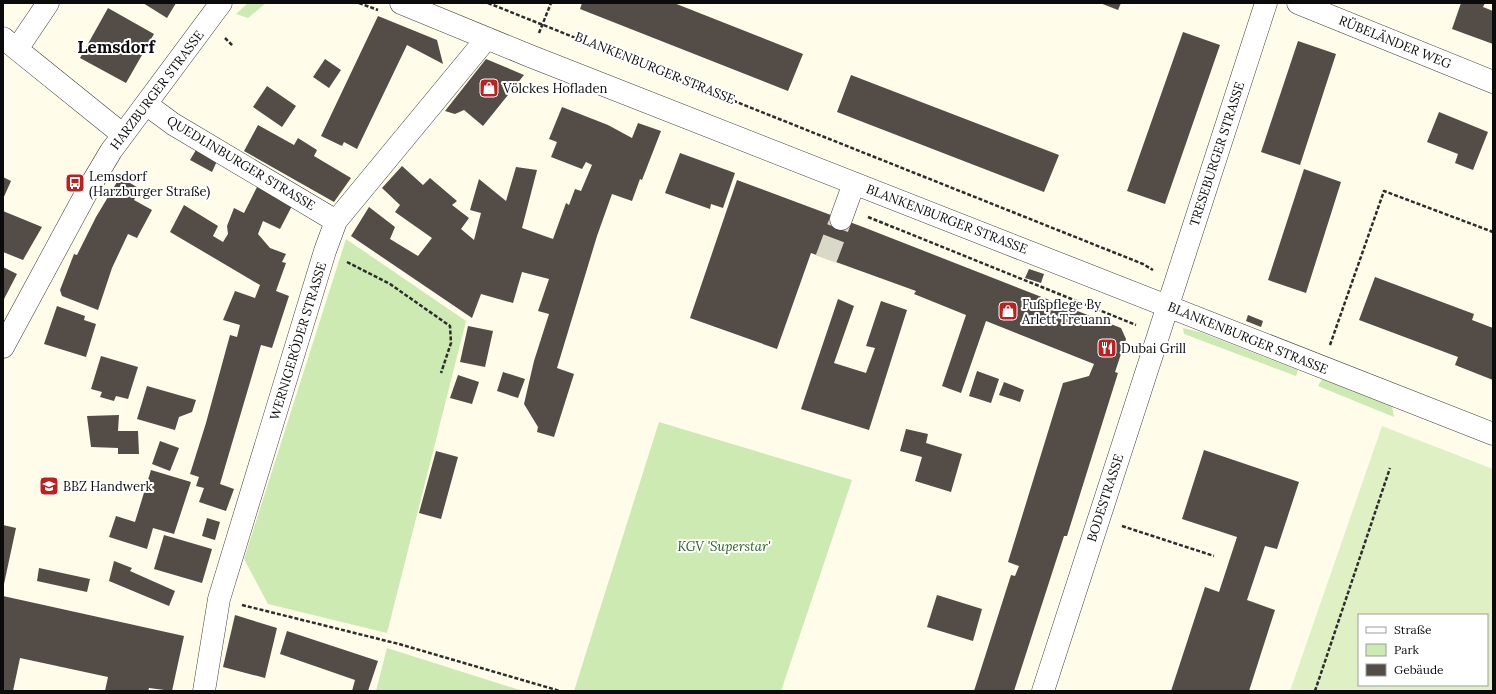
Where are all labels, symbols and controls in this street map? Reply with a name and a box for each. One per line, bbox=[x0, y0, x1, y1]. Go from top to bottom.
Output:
street label: RÜBELÄNDER WEG bbox=[1336, 12, 1454, 72]
street label: HARZBURGER STRASSE bbox=[106, 27, 208, 153]
street label: BLANKENBURGER STRASSE bbox=[572, 28, 738, 108]
district label: Lemsdorf bbox=[77, 36, 156, 58]
shop icon: Völckes Hofladen bbox=[478, 77, 500, 99]
place label: Völckes Hofladen bbox=[502, 80, 608, 97]
street label: TRESEBURGER STRASSE bbox=[1186, 80, 1248, 228]
street label: QUEDLINBURGER STRASSE bbox=[164, 112, 318, 214]
place label: Lemsdorf (Harzburger Straße) bbox=[89, 168, 210, 200]
bus stop icon: Lemsdorf (Harzburger Straße) bbox=[64, 172, 86, 194]
street label: BLANKENBURGER STRASSE bbox=[864, 180, 1030, 258]
street label: WERNIGERÖDER STRASSE bbox=[266, 260, 330, 422]
place label: Fußpflege By Arlett Treuann bbox=[1021, 296, 1111, 328]
street label: BLANKENBURGER STRASSE bbox=[1165, 298, 1331, 378]
shop icon: Fußpflege By Arlett Treuann bbox=[997, 300, 1019, 322]
restaurant icon: Dubai Grill bbox=[1096, 337, 1118, 359]
place label: Dubai Grill bbox=[1121, 340, 1187, 357]
street label: BODESTRASSE bbox=[1083, 452, 1127, 544]
school or university icon: BBZ Handwerk bbox=[38, 475, 60, 497]
place label: BBZ Handwerk bbox=[63, 478, 153, 495]
park label: KGV 'Superstar' bbox=[678, 538, 771, 555]
legend bbox=[1358, 614, 1488, 686]
text: Straße bbox=[1394, 622, 1432, 637]
text: Park bbox=[1394, 642, 1420, 657]
text: Gebäude bbox=[1394, 662, 1444, 677]

